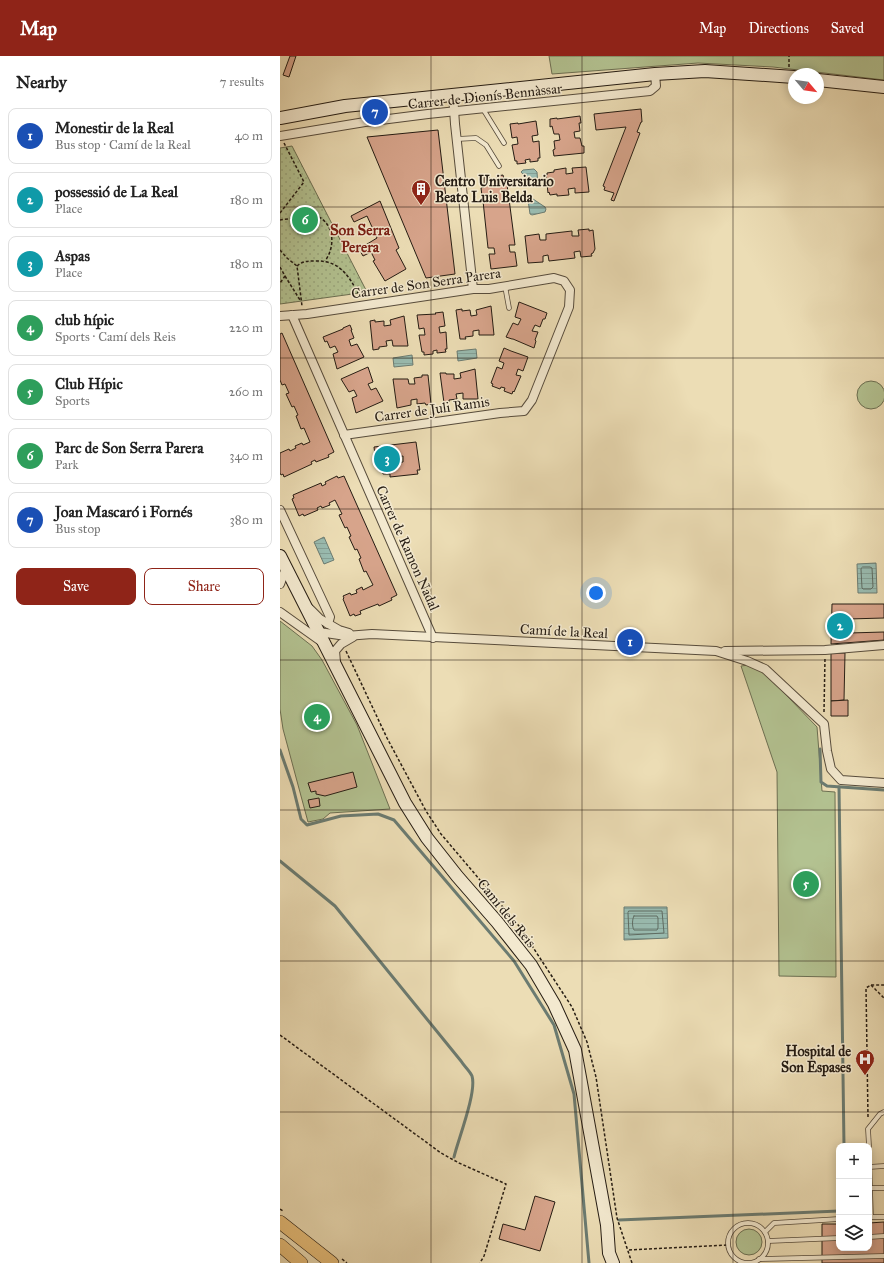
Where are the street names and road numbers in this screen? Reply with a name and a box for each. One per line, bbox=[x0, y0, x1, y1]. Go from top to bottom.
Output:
street label: Carrer de Dionís Bennàssar bbox=[407, 80, 564, 113]
street label: Carrer de Son Serra Parera bbox=[350, 265, 502, 302]
street label: Carrer de Juli Ramis bbox=[374, 393, 491, 427]
street label: Carrer de Ramon Nadal bbox=[372, 483, 443, 614]
street label: Camí de la Real bbox=[520, 621, 609, 642]
street label: Camí dels Reis bbox=[474, 876, 539, 951]

